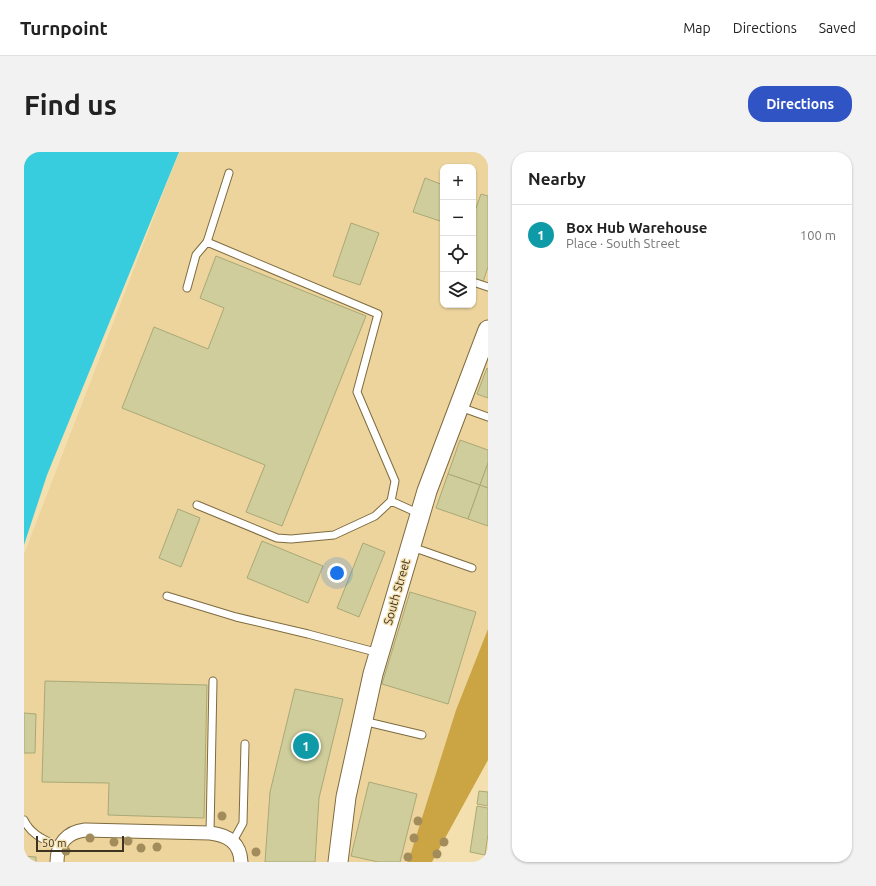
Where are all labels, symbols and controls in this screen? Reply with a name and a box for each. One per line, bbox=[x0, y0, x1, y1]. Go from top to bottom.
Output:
text: Turnpoint bbox=[20, 17, 108, 39]
text: Map bbox=[683, 20, 711, 36]
text: Directions bbox=[733, 20, 797, 36]
text: Saved bbox=[819, 20, 856, 36]
button: Directions bbox=[748, 86, 852, 122]
text: Find us bbox=[24, 89, 117, 120]
map controls bbox=[440, 164, 476, 308]
button: + bbox=[440, 164, 476, 200]
text: Nearby bbox=[528, 169, 586, 188]
button: − bbox=[440, 200, 476, 236]
text: Box Hub Warehouse bbox=[566, 219, 708, 236]
text: 1 bbox=[537, 228, 545, 242]
text: 100 m bbox=[800, 228, 836, 242]
button: locate bbox=[440, 236, 476, 272]
text: Place · South Street bbox=[566, 236, 680, 250]
button: layers bbox=[440, 272, 476, 308]
street label: South Street bbox=[381, 557, 412, 626]
your location bbox=[327, 563, 347, 583]
pin: 1 bbox=[293, 731, 319, 761]
scale bar bbox=[36, 834, 124, 853]
text: 50 m bbox=[42, 837, 66, 849]

